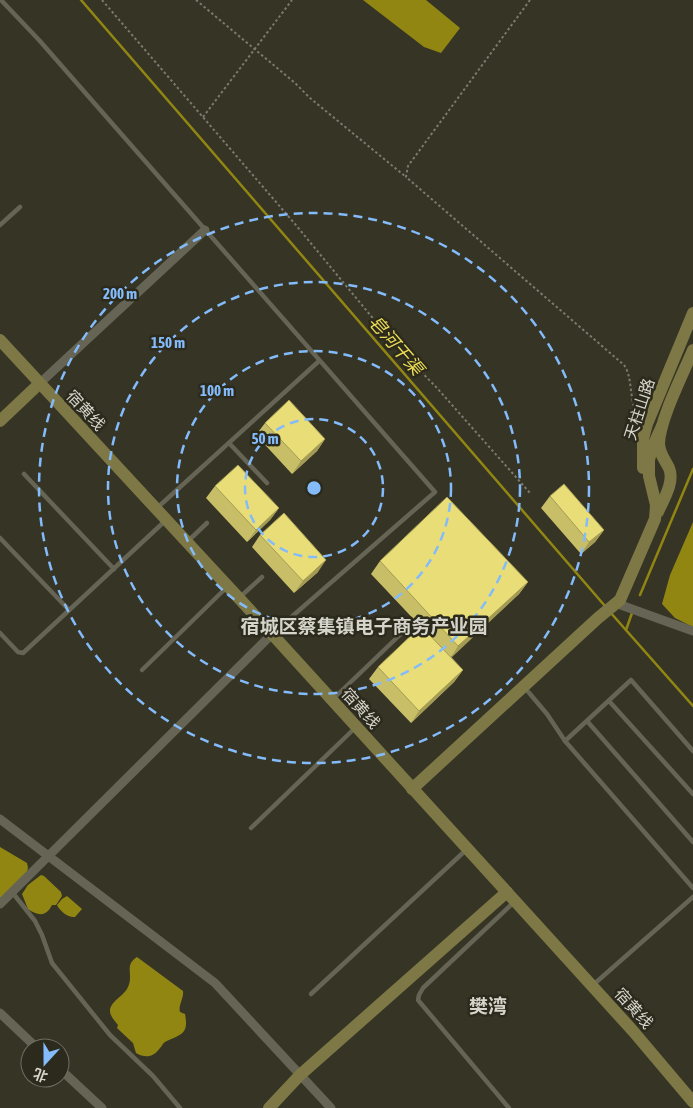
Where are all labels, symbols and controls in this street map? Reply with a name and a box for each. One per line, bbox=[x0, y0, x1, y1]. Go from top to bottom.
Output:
text: 200 m bbox=[103, 285, 137, 302]
water label: 皂河干渠 bbox=[364, 311, 430, 381]
text: 150 m bbox=[151, 334, 185, 351]
street label: 天柱山路 bbox=[621, 376, 657, 442]
text: 100 m bbox=[200, 382, 234, 399]
street label: 宿黄线 bbox=[63, 386, 109, 434]
text: 50 m bbox=[252, 430, 279, 447]
centre of rings bbox=[305, 479, 323, 497]
district label: 宿城区蔡集镇电子商务产业园 bbox=[240, 615, 488, 637]
street label: 宿黄线 bbox=[338, 684, 384, 732]
street label: 宿黄线 bbox=[611, 984, 657, 1032]
district label: 樊湾 bbox=[469, 995, 507, 1017]
north arrow bbox=[20, 1038, 70, 1088]
text: 北 bbox=[31, 1065, 50, 1085]

